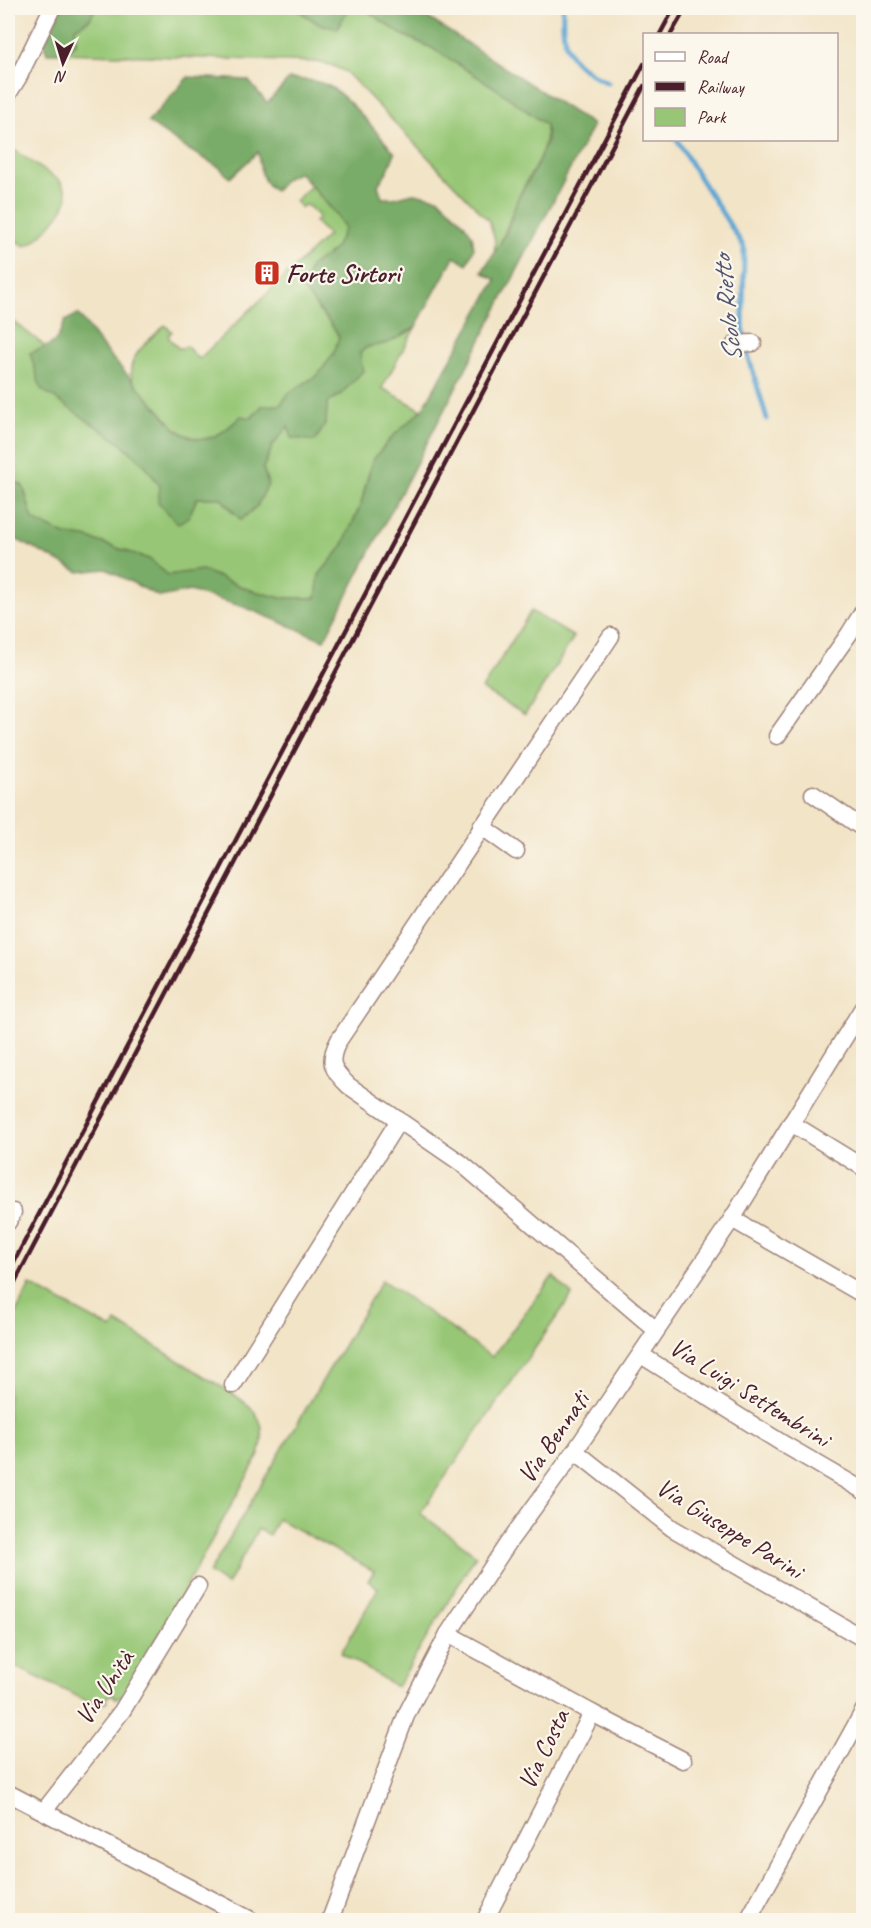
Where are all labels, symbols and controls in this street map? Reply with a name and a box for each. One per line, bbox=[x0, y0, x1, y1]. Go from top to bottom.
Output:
north arrow bbox=[33, 33, 93, 93]
legend bbox=[643, 33, 838, 141]
text: Road bbox=[697, 46, 730, 68]
text: N bbox=[53, 66, 68, 87]
text: Railway bbox=[697, 76, 745, 98]
text: Park bbox=[697, 106, 727, 128]
water label: Scolo Rietto bbox=[704, 250, 749, 364]
place label: Forte Sirtori bbox=[286, 257, 403, 290]
building icon: Forte Sirtori bbox=[252, 258, 282, 288]
street label: Via Luigi Settembrini bbox=[663, 1330, 839, 1457]
street label: Via Bennati bbox=[510, 1383, 599, 1489]
street label: Via Giuseppe Parini bbox=[650, 1470, 812, 1588]
street label: Via Unità bbox=[67, 1642, 142, 1731]
street label: Via Costa bbox=[510, 1702, 578, 1795]

